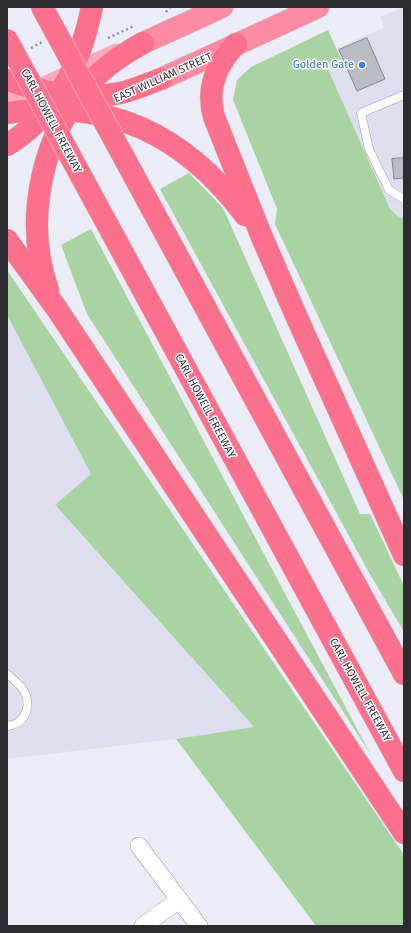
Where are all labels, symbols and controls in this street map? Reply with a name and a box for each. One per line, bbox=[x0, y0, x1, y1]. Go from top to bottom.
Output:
street label: EAST WILLIAM STREET bbox=[112, 50, 214, 106]
place label: Golden Gate bbox=[293, 58, 354, 72]
marker: Golden Gate bbox=[357, 60, 367, 70]
street label: CARL HOWELL FREEWAY bbox=[18, 67, 84, 175]
street label: CARL HOWELL FREEWAY bbox=[172, 352, 238, 460]
street label: CARL HOWELL FREEWAY bbox=[326, 636, 394, 744]

